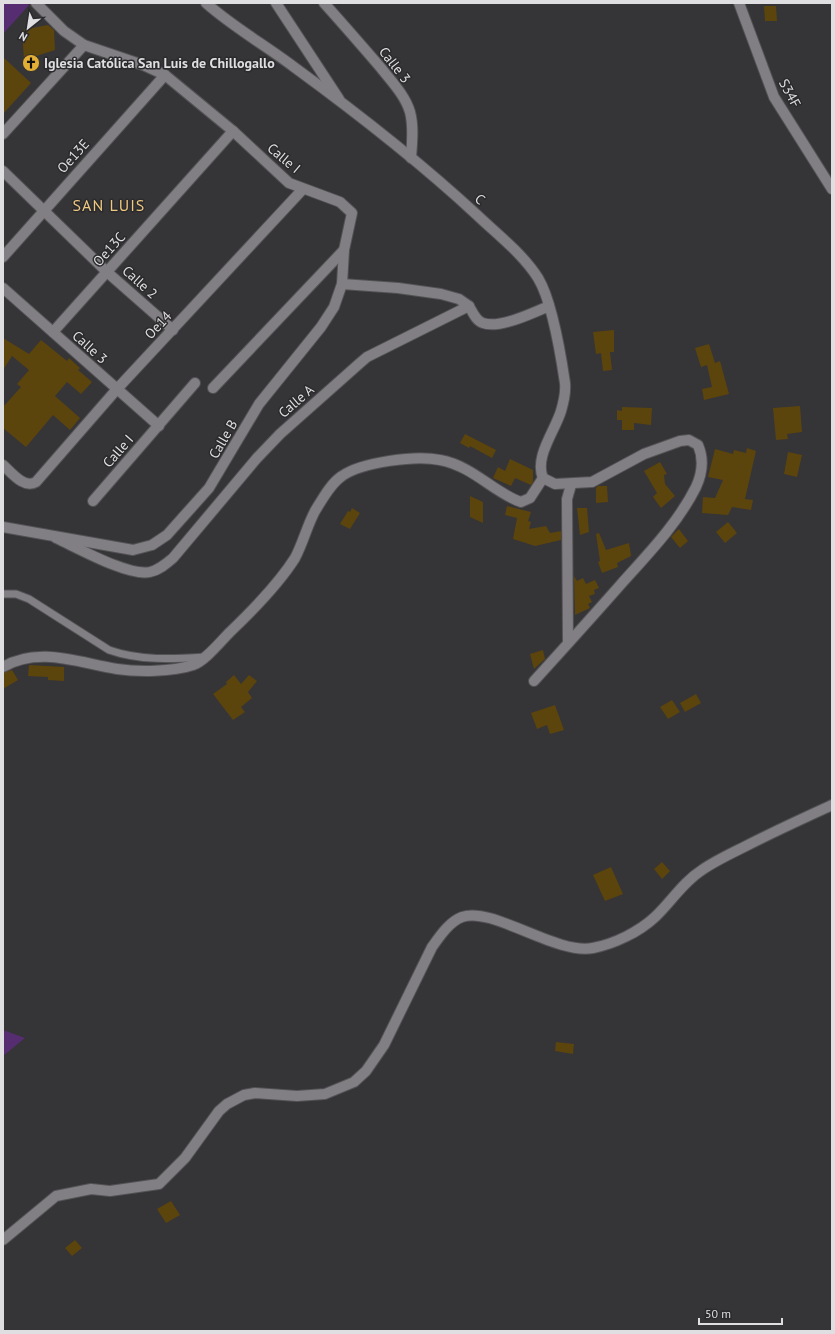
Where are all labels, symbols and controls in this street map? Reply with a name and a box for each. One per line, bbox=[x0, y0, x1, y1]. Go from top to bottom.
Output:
north arrow bbox=[8, 8, 48, 48]
text: N bbox=[16, 29, 30, 45]
street label: Calle 3 bbox=[375, 43, 415, 87]
church icon: Iglesia Católica San Luis de Chillogallo bbox=[21, 53, 41, 73]
place label: Iglesia Católica San Luis de Chillogallo bbox=[44, 54, 275, 72]
street label: S34F bbox=[775, 76, 805, 110]
street label: Oe13E bbox=[53, 135, 93, 177]
street label: Calle I bbox=[264, 139, 304, 177]
street label: C bbox=[471, 190, 489, 208]
district label: SAN LUIS bbox=[73, 195, 145, 215]
street label: Oe13C bbox=[89, 228, 129, 270]
street label: Calle 2 bbox=[119, 261, 161, 303]
street label: Oe14 bbox=[141, 307, 176, 343]
street label: Calle 3 bbox=[69, 326, 111, 368]
street label: Calle A bbox=[274, 380, 318, 421]
street label: Calle B bbox=[205, 416, 241, 462]
street label: Calle I bbox=[99, 431, 137, 471]
scale bar bbox=[699, 1300, 782, 1326]
text: 50 m bbox=[705, 1306, 731, 1321]

